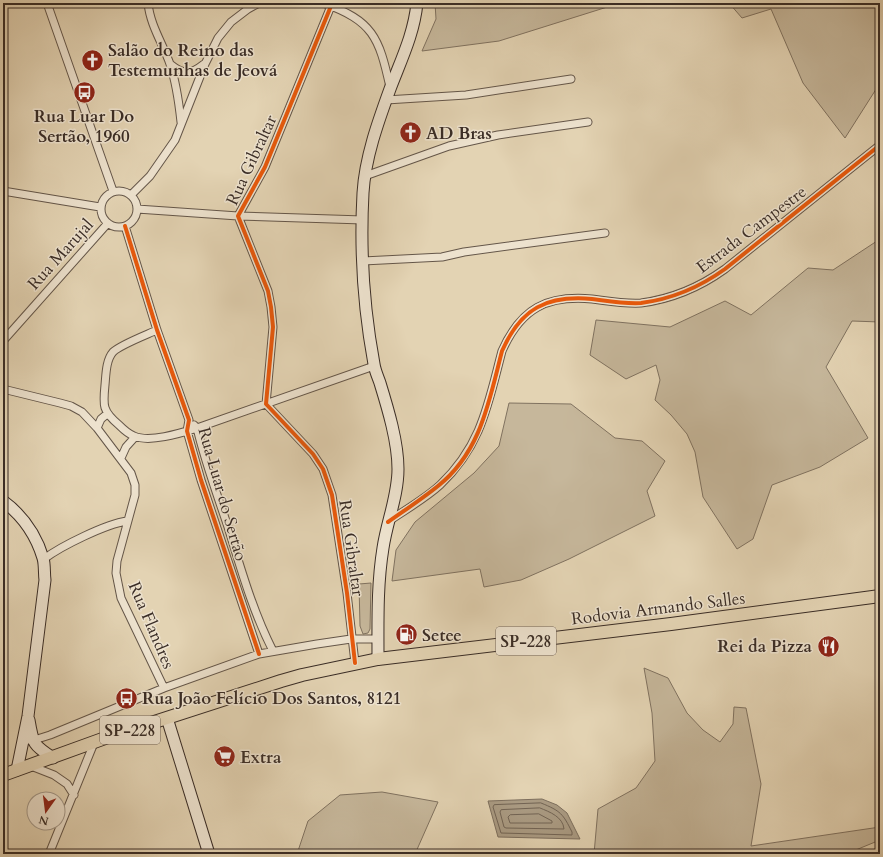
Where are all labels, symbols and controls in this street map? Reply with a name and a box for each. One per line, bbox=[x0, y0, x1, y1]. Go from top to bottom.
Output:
place label: Salão do Reino das Testemunhas de Jeová bbox=[108, 39, 278, 82]
church icon: Salão do Reino das Testemunhas de Jeová bbox=[79, 47, 105, 73]
bus stop icon: Rua Luar Do Sertão, 1960 bbox=[71, 79, 97, 105]
place label: Rua Luar Do Sertão, 1960 bbox=[34, 105, 134, 148]
street label: Rua Gibraltar bbox=[220, 111, 283, 209]
church icon: AD Bras bbox=[397, 120, 423, 146]
place label: AD Bras bbox=[426, 122, 492, 145]
street label: Estrada Campestre bbox=[691, 180, 811, 278]
street label: Rua Marujal bbox=[22, 213, 99, 295]
street label: Rua Luar do Sertão bbox=[192, 425, 253, 564]
street label: Rua Gibraltar bbox=[333, 498, 370, 599]
street label: Rua Flandres bbox=[123, 578, 180, 673]
street label: Rodovia Armando Salles bbox=[570, 586, 747, 631]
fuel station icon: Setee bbox=[393, 622, 419, 648]
place label: Setee bbox=[422, 624, 462, 647]
road number: SP-228 bbox=[496, 627, 556, 655]
restaurant icon: Rei da Pizza bbox=[815, 633, 841, 659]
place label: Rei da Pizza bbox=[717, 635, 813, 658]
bus stop icon: Rua João Felício Dos Santos, 8121 bbox=[114, 685, 140, 711]
place label: Rua João Felício Dos Santos, 8121 bbox=[142, 687, 401, 710]
road number: SP-228 bbox=[100, 716, 160, 744]
supermarket icon: Extra bbox=[211, 744, 237, 770]
place label: Extra bbox=[240, 746, 282, 769]
north arrow bbox=[26, 791, 66, 831]
text: N bbox=[37, 812, 50, 829]

